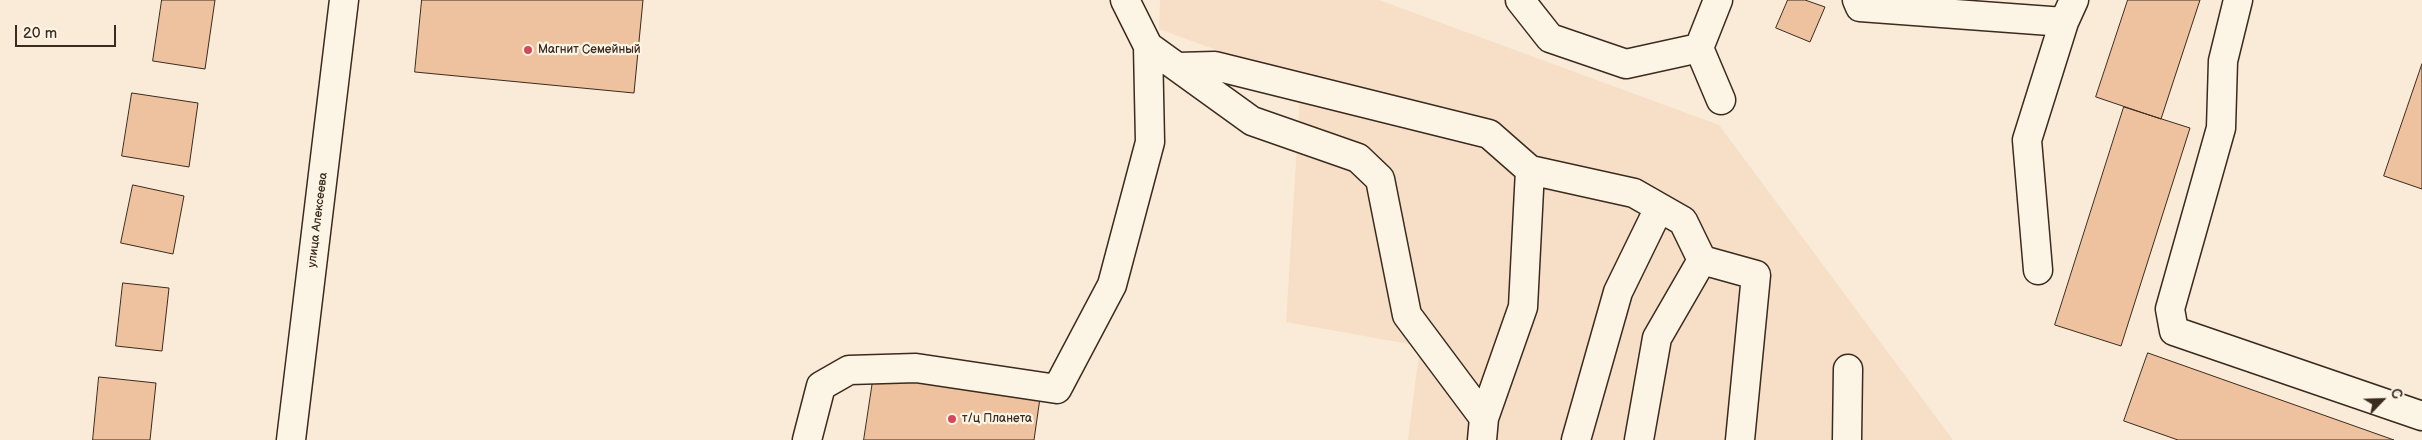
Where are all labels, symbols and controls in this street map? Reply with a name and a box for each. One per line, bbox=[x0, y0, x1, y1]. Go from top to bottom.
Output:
scale bar bbox=[18, 15, 119, 47]
text: 20 m bbox=[23, 24, 57, 43]
place label: Магнит Семейный bbox=[538, 43, 641, 57]
marker: Магнит Семейный bbox=[522, 44, 534, 56]
street label: улица Алексеева bbox=[305, 171, 331, 269]
north arrow bbox=[2357, 375, 2407, 425]
text: С bbox=[2386, 386, 2406, 402]
place label: т/ц Планета bbox=[962, 412, 1032, 426]
marker: т/ц Планета bbox=[946, 413, 958, 425]

